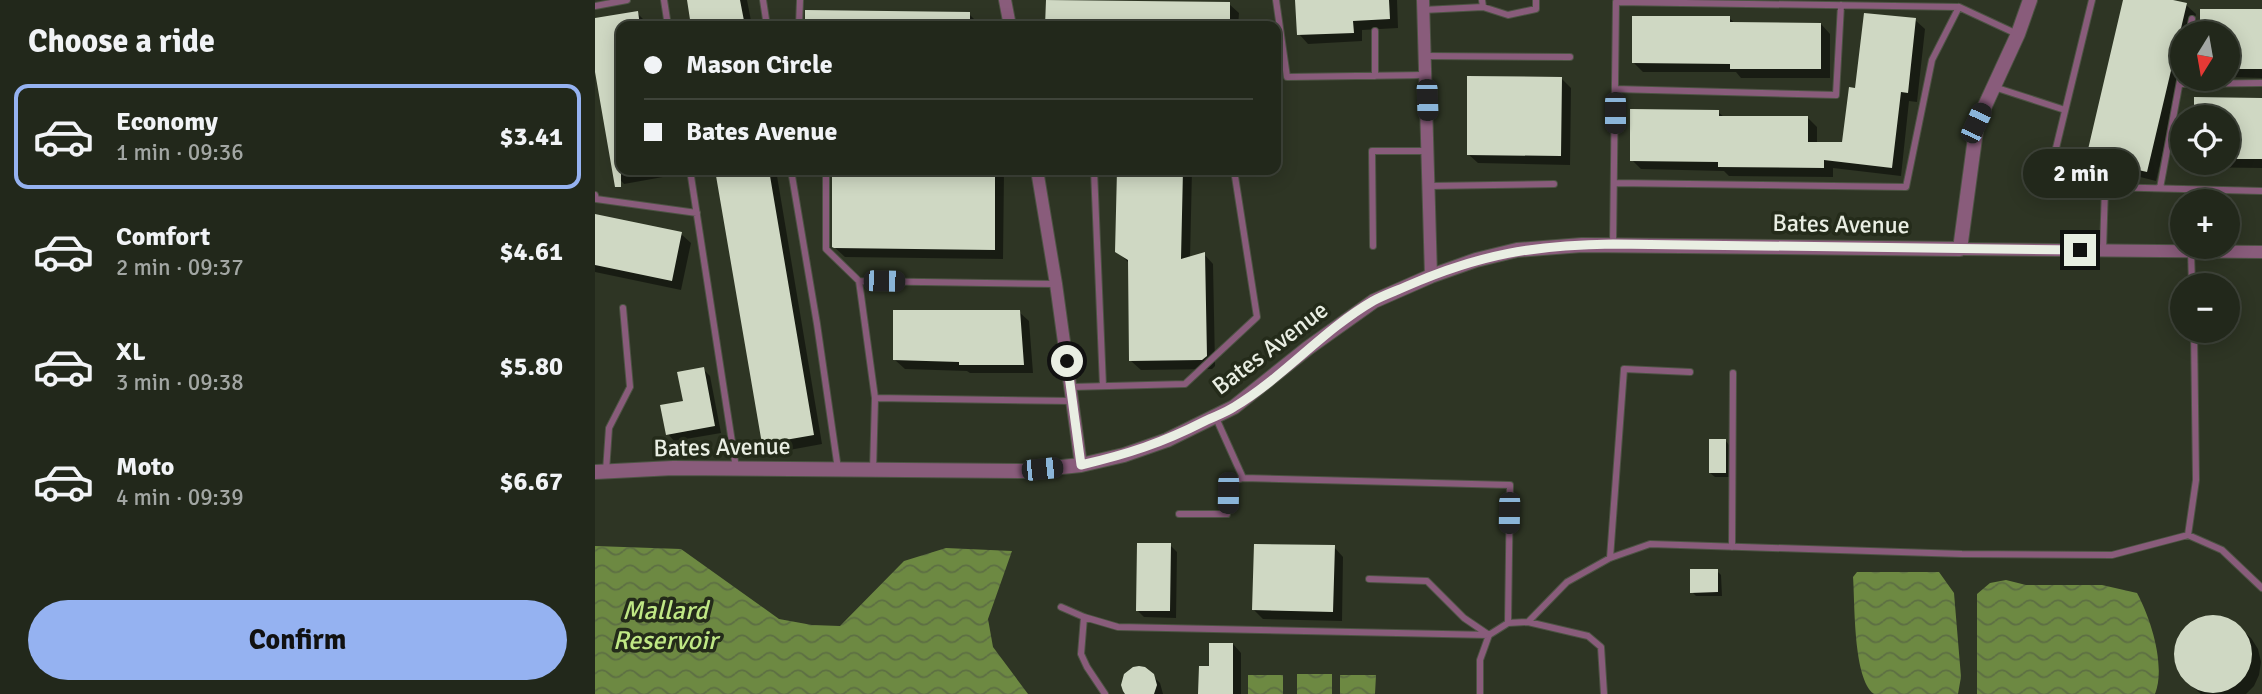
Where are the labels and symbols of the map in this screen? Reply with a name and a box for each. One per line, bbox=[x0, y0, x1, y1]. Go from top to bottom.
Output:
north arrow bbox=[2170, 21, 2240, 91]
car bbox=[1416, 79, 1439, 121]
car bbox=[1605, 92, 1626, 134]
car bbox=[1958, 100, 1995, 146]
callout: 2 min bbox=[2022, 148, 2138, 198]
street label: Bates Avenue bbox=[1772, 208, 1910, 240]
route end bbox=[2064, 234, 2096, 266]
car bbox=[863, 270, 906, 292]
street label: Bates Avenue bbox=[1206, 295, 1334, 401]
route start bbox=[1051, 345, 1083, 377]
street label: Bates Avenue bbox=[653, 431, 791, 463]
car bbox=[1021, 456, 1064, 482]
car bbox=[1218, 472, 1239, 514]
car bbox=[1499, 492, 1520, 534]
water label: Mallard Reservoir bbox=[613, 595, 721, 657]

